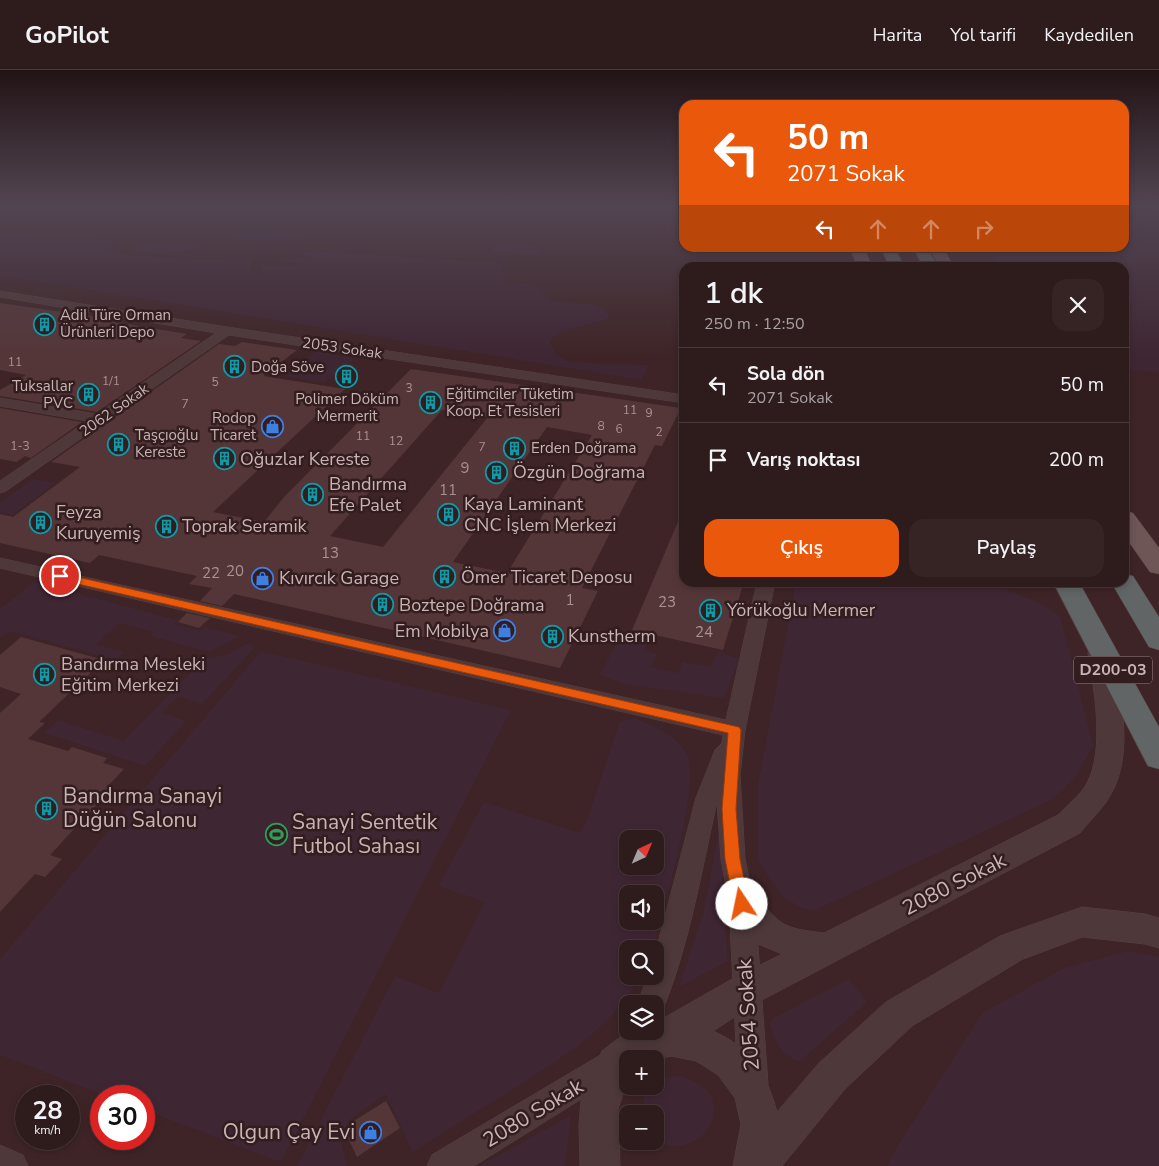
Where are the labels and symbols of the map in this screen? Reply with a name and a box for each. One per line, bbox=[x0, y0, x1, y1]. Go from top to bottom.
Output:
place label: Adil Türe Orman Ürünleri Depo bbox=[60, 305, 171, 342]
building icon: Adil Türe Orman Ürünleri Depo bbox=[32, 312, 56, 336]
street label: 2053 Sokak bbox=[301, 333, 384, 364]
house number: 11 bbox=[8, 354, 22, 370]
building icon: Doğa Söve bbox=[223, 355, 247, 379]
place label: Doğa Söve bbox=[251, 357, 324, 377]
building icon: Polimer Döküm Mermerit bbox=[335, 364, 359, 388]
house number: 1/1 bbox=[102, 373, 120, 389]
house number: 5 bbox=[211, 374, 219, 390]
place label: Tuksallar PVC bbox=[12, 376, 74, 413]
street label: 2062 Sokak bbox=[75, 378, 153, 441]
house number: 3 bbox=[405, 380, 413, 396]
building icon: Tuksallar PVC bbox=[77, 383, 101, 407]
place label: Eğitimciler Tüketim Koop. Et Tesisleri bbox=[446, 384, 574, 421]
place label: Polimer Döküm Mermerit bbox=[295, 389, 399, 426]
building icon: Eğitimciler Tüketim Koop. Et Tesisleri bbox=[418, 391, 442, 415]
house number: 7 bbox=[181, 396, 189, 412]
house number: 11 bbox=[623, 402, 637, 418]
house number: 9 bbox=[645, 405, 653, 421]
place label: Rodop Ticaret bbox=[210, 408, 257, 445]
shop icon: Rodop Ticaret bbox=[260, 415, 284, 439]
house number: 8 bbox=[597, 418, 605, 434]
house number: 6 bbox=[615, 421, 623, 437]
house number: 2 bbox=[655, 424, 663, 440]
place label: Taşçıoğlu Kereste bbox=[135, 425, 198, 462]
house number: 11 bbox=[356, 428, 370, 444]
building icon: Taşçıoğlu Kereste bbox=[107, 432, 131, 456]
house number: 12 bbox=[389, 433, 403, 449]
building icon: Erden Doğrama bbox=[503, 436, 527, 460]
house number: 1-3 bbox=[10, 438, 30, 454]
place label: Erden Doğrama bbox=[531, 438, 636, 458]
house number: 7 bbox=[478, 439, 486, 455]
building icon: Oğuzlar Kereste bbox=[212, 447, 236, 471]
place label: Oğuzlar Kereste bbox=[240, 447, 370, 471]
house number: 9 bbox=[460, 458, 470, 478]
building icon: Özgün Doğrama bbox=[485, 460, 509, 484]
place label: Özgün Doğrama bbox=[513, 460, 645, 484]
place label: Bandırma Efe Palet bbox=[329, 472, 407, 517]
house number: 11 bbox=[439, 480, 457, 500]
building icon: Bandırma Efe Palet bbox=[301, 482, 325, 506]
place label: Kaya Laminant CNC İşlem Merkezi bbox=[464, 492, 617, 537]
place label: Feyza Kuruyemiş bbox=[56, 500, 141, 545]
building icon: Kaya Laminant CNC İşlem Merkezi bbox=[436, 502, 460, 526]
building icon: Feyza Kuruyemiş bbox=[28, 510, 52, 534]
building icon: Toprak Seramik bbox=[154, 514, 178, 538]
place label: Toprak Seramik bbox=[182, 514, 308, 538]
house number: 13 bbox=[321, 543, 339, 563]
pin bbox=[39, 555, 81, 597]
house number: 20 bbox=[226, 561, 244, 581]
house number: 22 bbox=[202, 563, 220, 583]
building icon: Ömer Ticaret Deposu bbox=[433, 565, 457, 589]
place label: Ömer Ticaret Deposu bbox=[461, 565, 633, 589]
shop icon: Kıvırcık Garage bbox=[251, 566, 275, 590]
place label: Kıvırcık Garage bbox=[279, 566, 399, 590]
house number: 1 bbox=[565, 590, 575, 610]
house number: 23 bbox=[658, 592, 676, 612]
building icon: Boztepe Doğrama bbox=[371, 593, 395, 617]
place label: Boztepe Doğrama bbox=[399, 593, 545, 617]
building icon: Yörükoğlu Mermer bbox=[699, 598, 723, 622]
place label: Yörükoğlu Mermer bbox=[726, 598, 876, 622]
place label: Em Mobilya bbox=[395, 619, 489, 643]
shop icon: Em Mobilya bbox=[493, 619, 517, 643]
house number: 24 bbox=[695, 622, 713, 642]
building icon: Kunstherm bbox=[540, 624, 564, 648]
place label: Kunstherm bbox=[568, 624, 656, 648]
place label: Bandırma Mesleki Eğitim Merkezi bbox=[61, 652, 205, 697]
road number: D200-03 bbox=[1074, 656, 1152, 684]
building icon: Bandırma Mesleki Eğitim Merkezi bbox=[33, 662, 57, 686]
place label: Bandırma Sanayi Düğün Salonu bbox=[63, 782, 222, 834]
building icon: Bandırma Sanayi Düğün Salonu bbox=[35, 796, 59, 820]
place label: Sanayi Sentetik Futbol Sahası bbox=[292, 808, 438, 860]
sports icon: Sanayi Sentetik Futbol Sahası bbox=[264, 822, 288, 846]
north arrow bbox=[619, 830, 664, 875]
street label: 2080 Sokak bbox=[898, 846, 1011, 922]
position arrow bbox=[715, 877, 767, 929]
street label: 2054 Sokak bbox=[730, 957, 766, 1072]
street label: 2080 Sokak bbox=[478, 1072, 589, 1154]
speed limit sign: 30 bbox=[90, 1085, 155, 1150]
place label: Olgun Çay Evi bbox=[223, 1118, 355, 1146]
shop icon: Olgun Çay Evi bbox=[359, 1120, 383, 1144]

